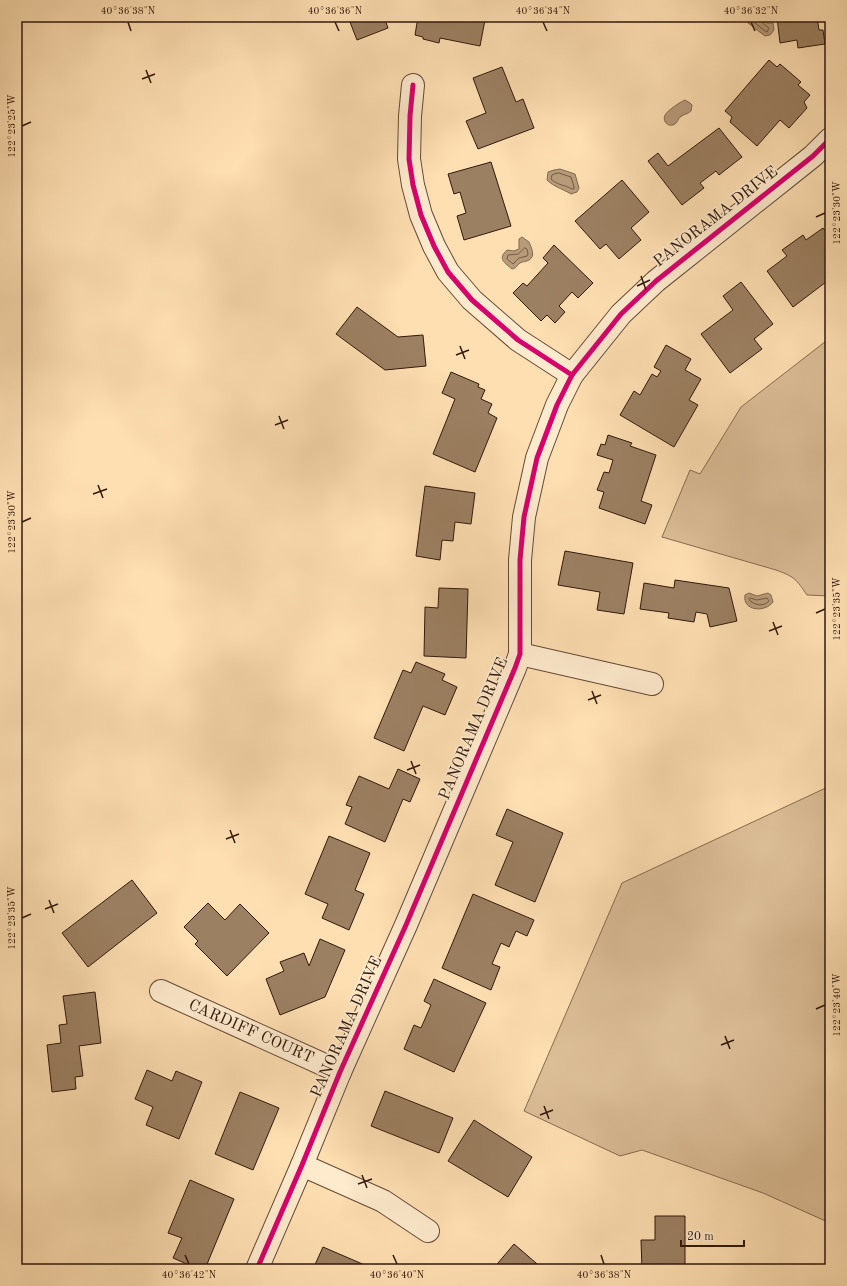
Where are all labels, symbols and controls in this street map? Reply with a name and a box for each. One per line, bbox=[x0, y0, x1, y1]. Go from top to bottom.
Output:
text: 40°36'38"N bbox=[101, 6, 156, 16]
text: 40°36'36"N bbox=[308, 6, 363, 16]
text: 40°36'34"N bbox=[516, 6, 571, 16]
text: 40°36'32"N bbox=[724, 6, 779, 16]
text: 122°23'25"W bbox=[7, 94, 17, 158]
street label: PANORAMA DRIVE bbox=[651, 164, 781, 270]
text: 122°23'30"W bbox=[832, 181, 842, 245]
text: 122°23'30"W bbox=[7, 490, 17, 554]
text: 122°23'35"W bbox=[832, 577, 842, 641]
street label: PANORAMA DRIVE bbox=[437, 655, 511, 803]
text: 122°23'35"W bbox=[7, 886, 17, 950]
street label: PANORAMA DRIVE bbox=[309, 954, 385, 1100]
text: 122°23'40"W bbox=[832, 973, 842, 1037]
street label: CARDIFF COURT bbox=[186, 997, 316, 1067]
scale bar bbox=[681, 1222, 744, 1248]
text: 20 m bbox=[687, 1231, 714, 1243]
text: 40°36'42"N bbox=[162, 1270, 217, 1280]
text: 40°36'40"N bbox=[370, 1270, 425, 1280]
text: 40°36'38"N bbox=[577, 1270, 632, 1280]

